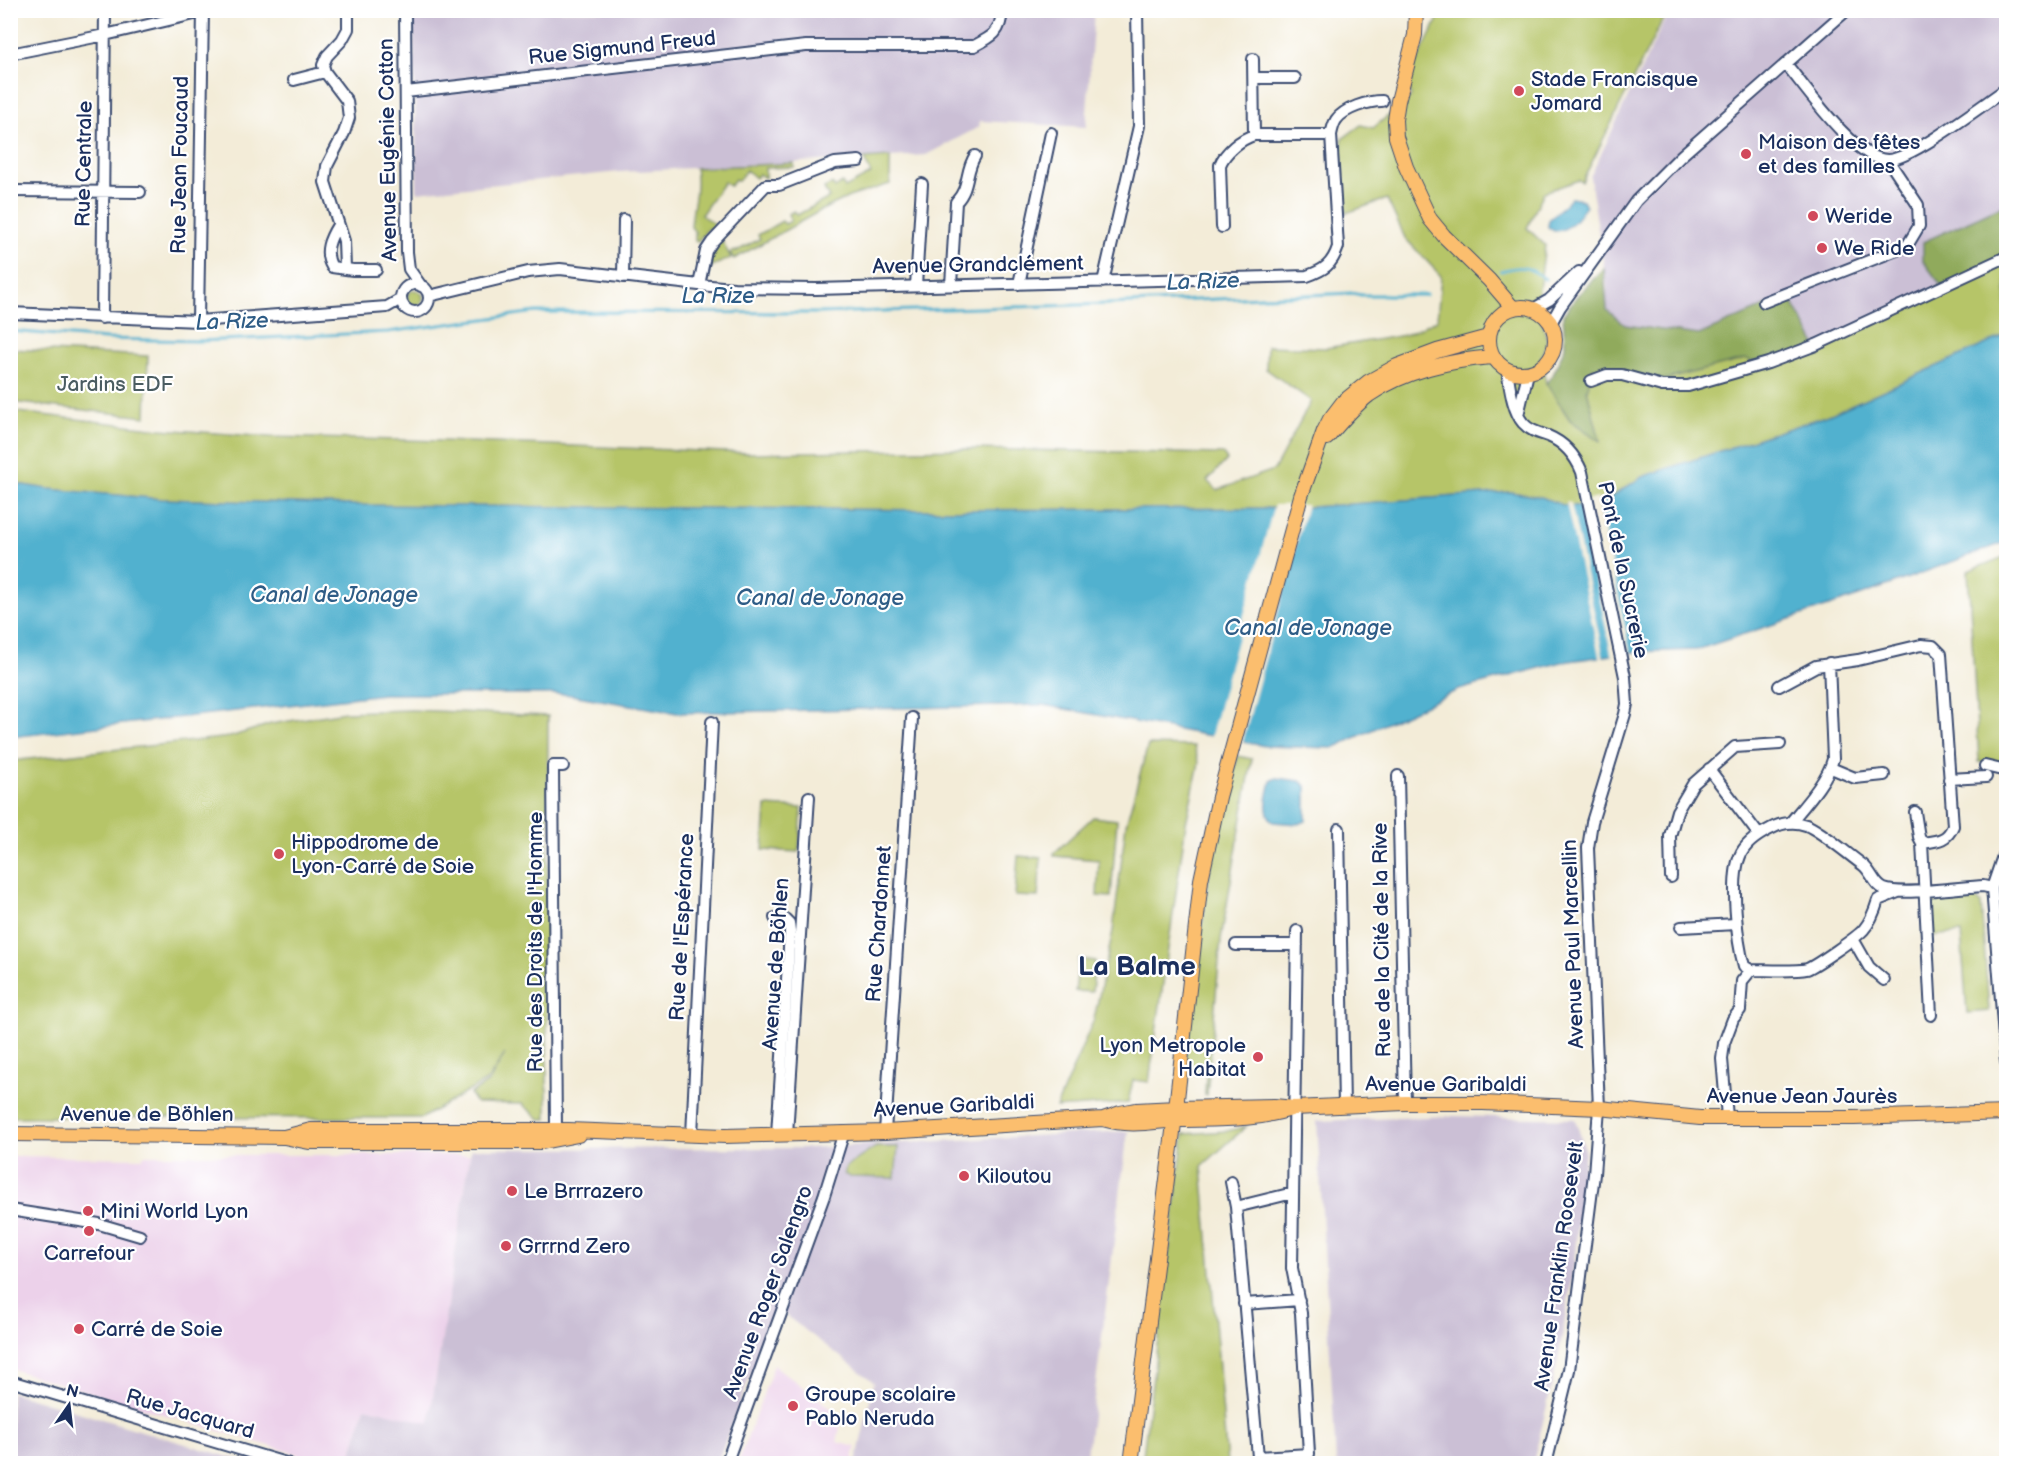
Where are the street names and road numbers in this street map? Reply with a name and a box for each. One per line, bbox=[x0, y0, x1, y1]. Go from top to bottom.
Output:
street label: Rue Sigmund Freud bbox=[527, 26, 717, 70]
street label: Avenue Eugénie Cotton bbox=[374, 38, 402, 262]
street label: Rue Jean Foucaud bbox=[166, 76, 194, 254]
street label: Rue Centrale bbox=[70, 101, 98, 227]
street label: Avenue Grandclément bbox=[872, 251, 1084, 279]
street label: Pont de la Sucrerie bbox=[1592, 479, 1654, 661]
street label: Rue des Droits de l'Homme bbox=[523, 812, 548, 1072]
street label: Rue de la Cité de la Rive bbox=[1367, 822, 1397, 1058]
street label: Rue de l'Espérance bbox=[665, 833, 699, 1021]
street label: Avenue Paul Marcellin bbox=[1557, 839, 1589, 1049]
street label: Rue Chardonnet bbox=[861, 844, 897, 1003]
street label: Avenue de Böhlen bbox=[757, 877, 795, 1051]
street label: Avenue Garibaldi bbox=[1365, 1072, 1527, 1097]
street label: Avenue Jean Jaurès bbox=[1707, 1084, 1897, 1109]
street label: Avenue Garibaldi bbox=[873, 1089, 1035, 1123]
street label: Avenue de Böhlen bbox=[61, 1102, 233, 1127]
street label: Avenue Franklin Roosevelt bbox=[1529, 1139, 1589, 1392]
street label: Avenue Roger Salengro bbox=[718, 1182, 818, 1402]
street label: Rue Jacquard bbox=[123, 1384, 257, 1444]

